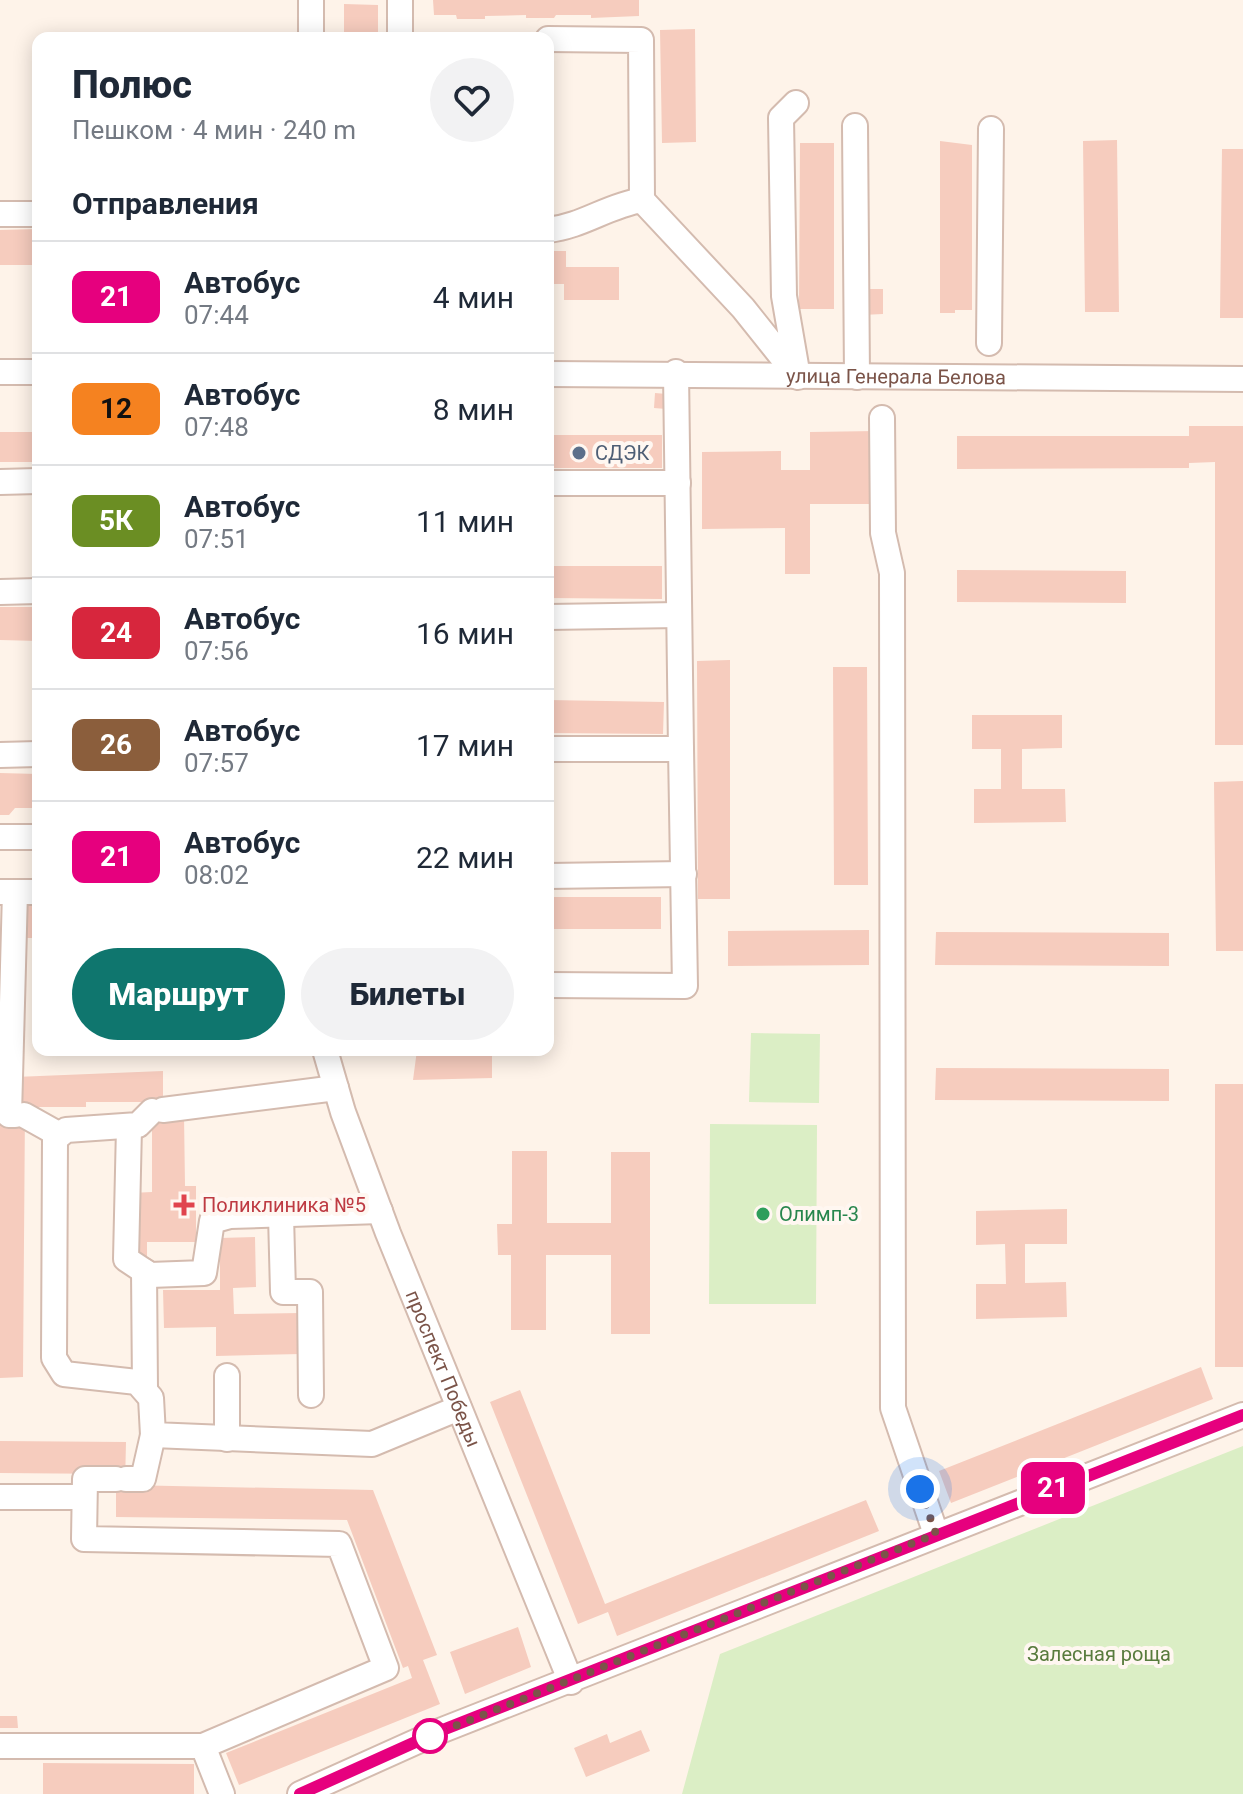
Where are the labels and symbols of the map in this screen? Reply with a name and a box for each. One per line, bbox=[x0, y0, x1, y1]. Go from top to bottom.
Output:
street label: улица Генерала Белова bbox=[786, 364, 1006, 389]
place label: СДЭК bbox=[595, 441, 650, 465]
marker: СДЭК bbox=[570, 444, 588, 462]
place label: Поликлиника №5 bbox=[202, 1193, 366, 1217]
marker: Поликлиника №5 bbox=[173, 1194, 195, 1216]
place label: Олимп-3 bbox=[779, 1202, 859, 1226]
marker: Олимп-3 bbox=[754, 1205, 772, 1223]
street label: проспект Победы bbox=[401, 1287, 486, 1450]
line badge: 21 bbox=[1017, 1462, 1089, 1514]
your location bbox=[900, 1469, 940, 1509]
park label: Залесная роща bbox=[1027, 1642, 1171, 1666]
unlabelled marker bbox=[413, 1719, 447, 1753]

